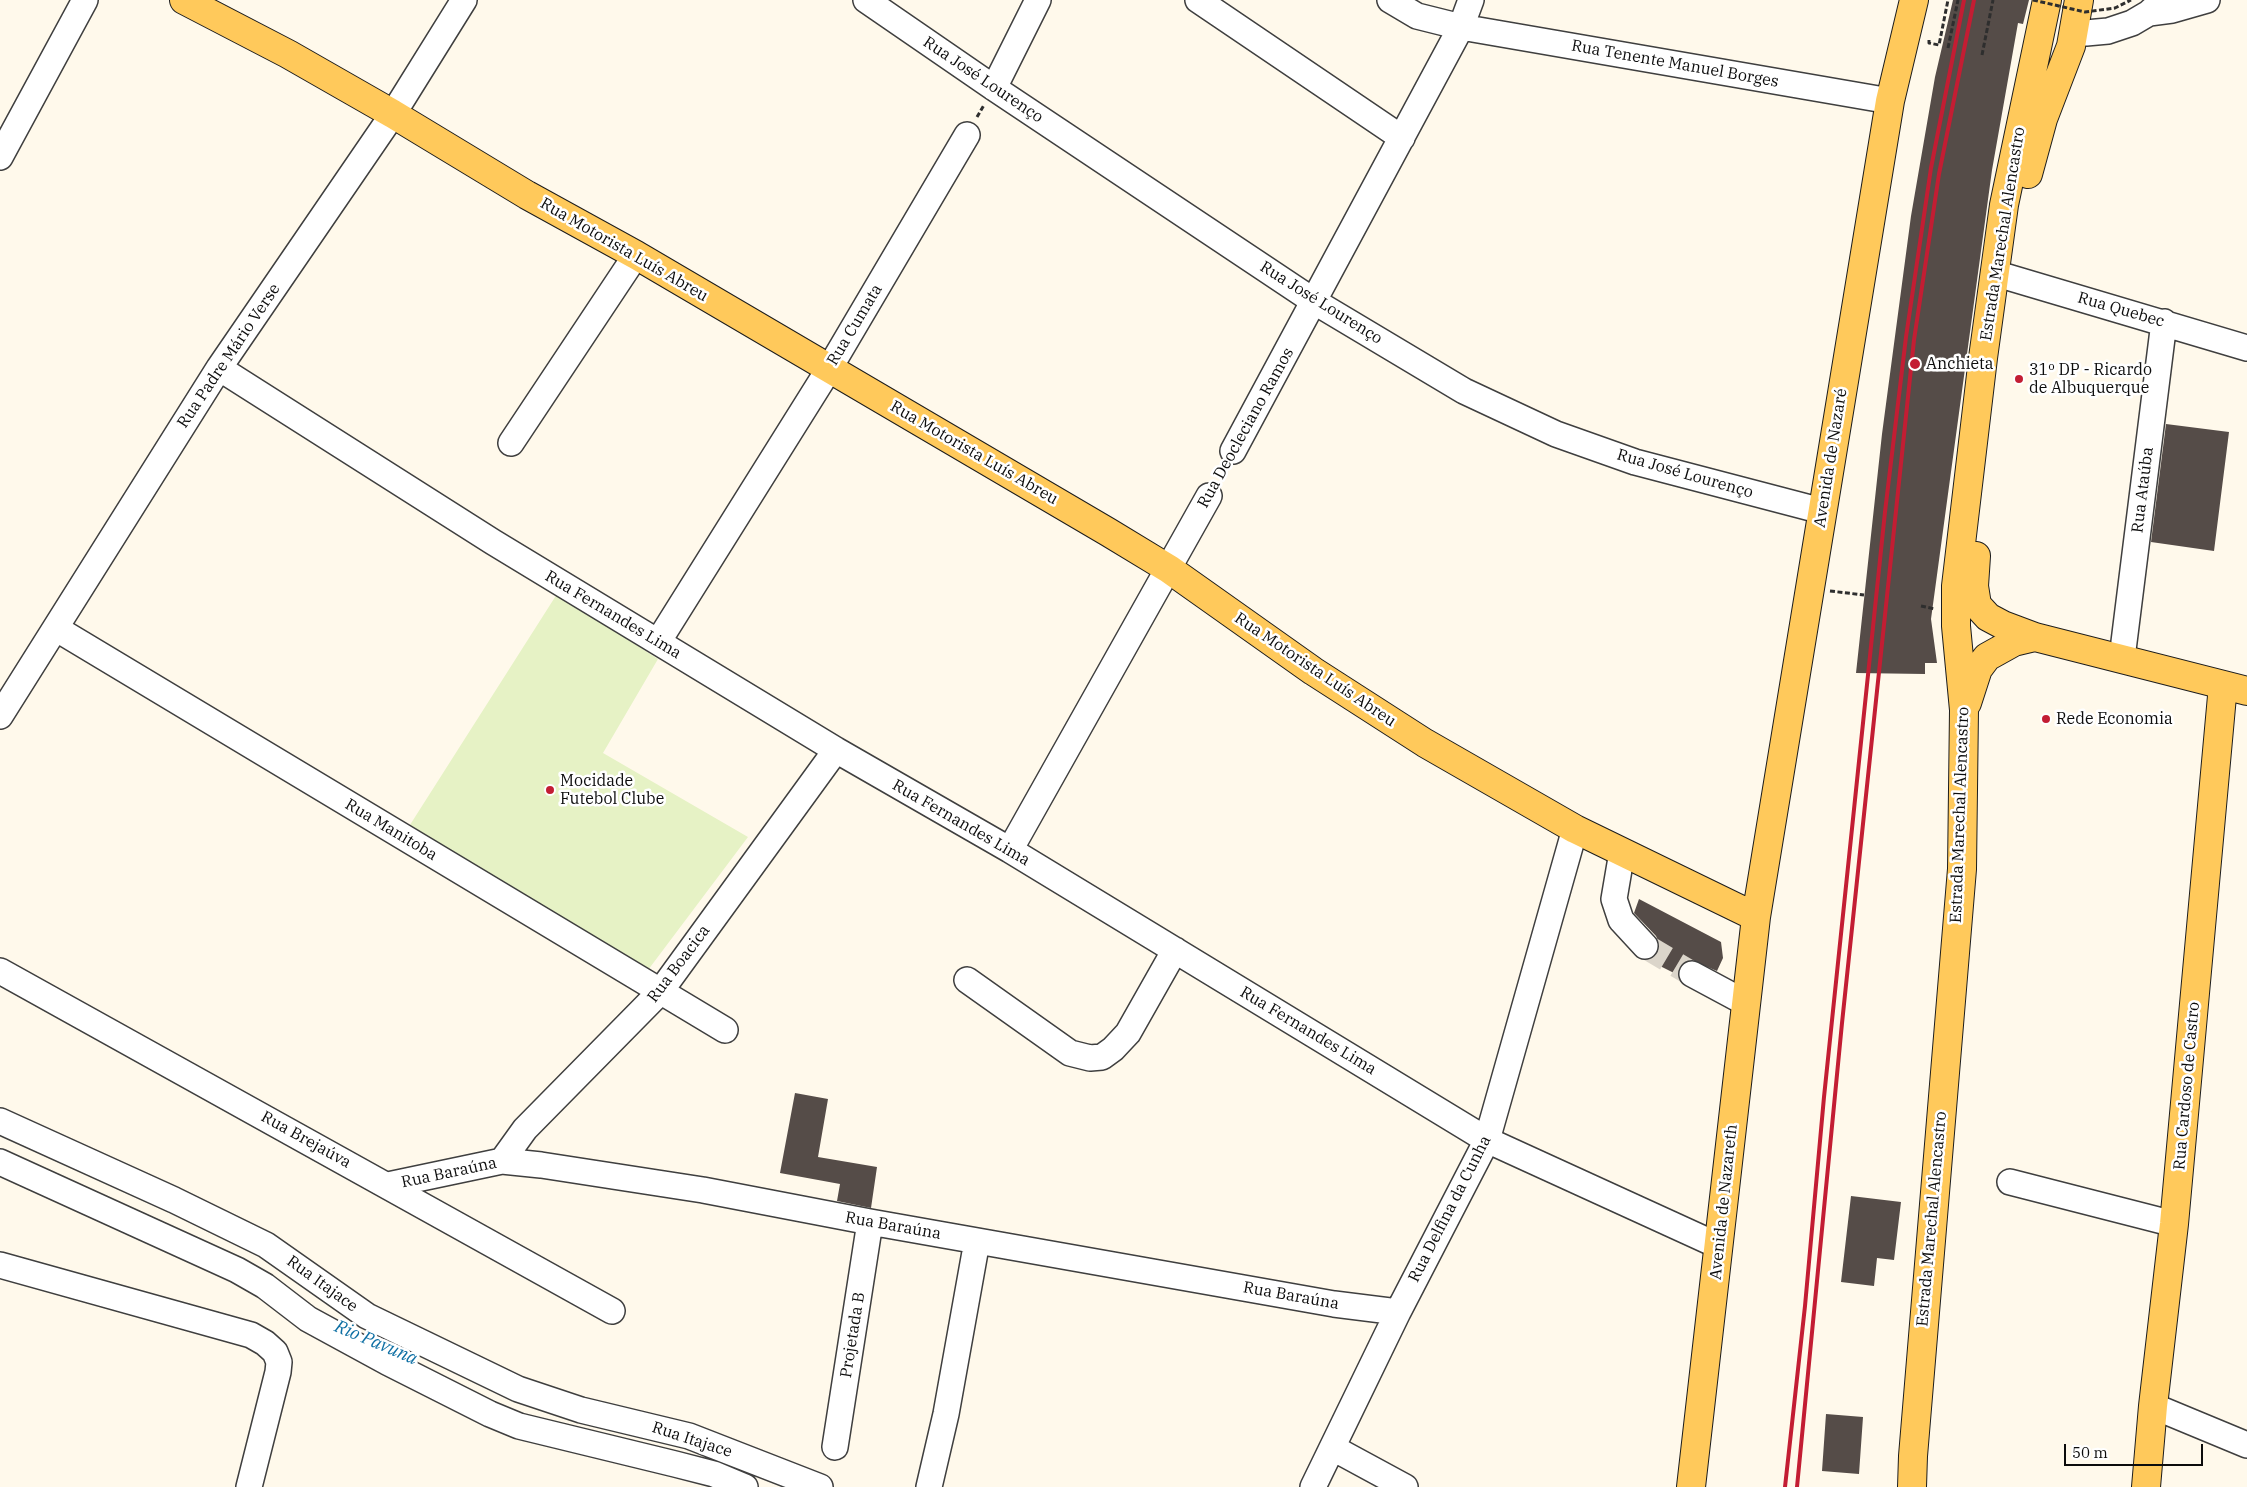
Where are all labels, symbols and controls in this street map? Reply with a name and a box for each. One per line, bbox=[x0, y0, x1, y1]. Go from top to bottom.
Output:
street label: Rua José Lourenço bbox=[919, 33, 1047, 127]
street label: Rua Tenente Manuel Borges bbox=[1570, 36, 1780, 92]
street label: Estrada Marechal Alencastro bbox=[1977, 126, 2029, 342]
street label: Rua Motorista Luís Abreu bbox=[537, 194, 711, 306]
street label: Rua José Lourenço bbox=[1256, 258, 1386, 348]
street label: Rua Padre Mário Verse bbox=[174, 280, 284, 432]
street label: Rua Cumata bbox=[823, 281, 887, 369]
street label: Rua Quebec bbox=[2075, 288, 2167, 332]
street label: Rua Deocleciano Ramos bbox=[1194, 345, 1298, 511]
place label: Anchieta bbox=[1926, 354, 1993, 374]
marker: Anchieta bbox=[1908, 357, 1922, 371]
place label: 31º DP - Ricardo de Albuquerque bbox=[2029, 360, 2152, 398]
marker: 31º DP - Ricardo de Albuquerque bbox=[2013, 373, 2025, 385]
street label: Avenida de Nazaré bbox=[1811, 387, 1851, 529]
street label: Rua Motorista Luís Abreu bbox=[887, 397, 1061, 509]
street label: Rua José Lourenço bbox=[1615, 445, 1755, 503]
street label: Rua Ataúba bbox=[2128, 446, 2158, 534]
street label: Rua Fernandes Lima bbox=[541, 567, 685, 663]
street label: Rua Motorista Luís Abreu bbox=[1231, 609, 1399, 731]
street label: Estrada Marechal Alencastro bbox=[1947, 707, 1973, 923]
place label: Rede Economia bbox=[2056, 709, 2173, 729]
marker: Rede Economia bbox=[2040, 713, 2052, 725]
place label: Mocidade Futebol Clube bbox=[560, 771, 664, 809]
street label: Rua Fernandes Lima bbox=[889, 776, 1033, 870]
marker: Mocidade Futebol Clube bbox=[544, 784, 556, 796]
street label: Rua Manitoba bbox=[341, 795, 441, 865]
street label: Rua Boacica bbox=[644, 922, 714, 1006]
street label: Rua Fernandes Lima bbox=[1236, 983, 1380, 1079]
street label: Rua Cardoso de Castro bbox=[2170, 1001, 2204, 1171]
street label: Rua Brejaúva bbox=[258, 1107, 354, 1173]
street label: Estrada Marechal Alencastro bbox=[1913, 1110, 1951, 1328]
street label: Avenida de Nazareth bbox=[1706, 1123, 1742, 1281]
street label: Rua Delfina da Cunha bbox=[1405, 1133, 1495, 1285]
street label: Rua Baraúna bbox=[400, 1154, 498, 1192]
street label: Rua Baraúna bbox=[844, 1208, 942, 1244]
street label: Rua Itajace bbox=[283, 1252, 361, 1316]
street label: Rua Baraúna bbox=[1242, 1278, 1340, 1314]
street label: Projetada B bbox=[837, 1291, 869, 1379]
water label: Rio Pavuna bbox=[331, 1316, 421, 1370]
street label: Rua Itajace bbox=[649, 1418, 735, 1462]
scale bar bbox=[2067, 1434, 2206, 1466]
text: 50 m bbox=[2072, 1443, 2108, 1462]

